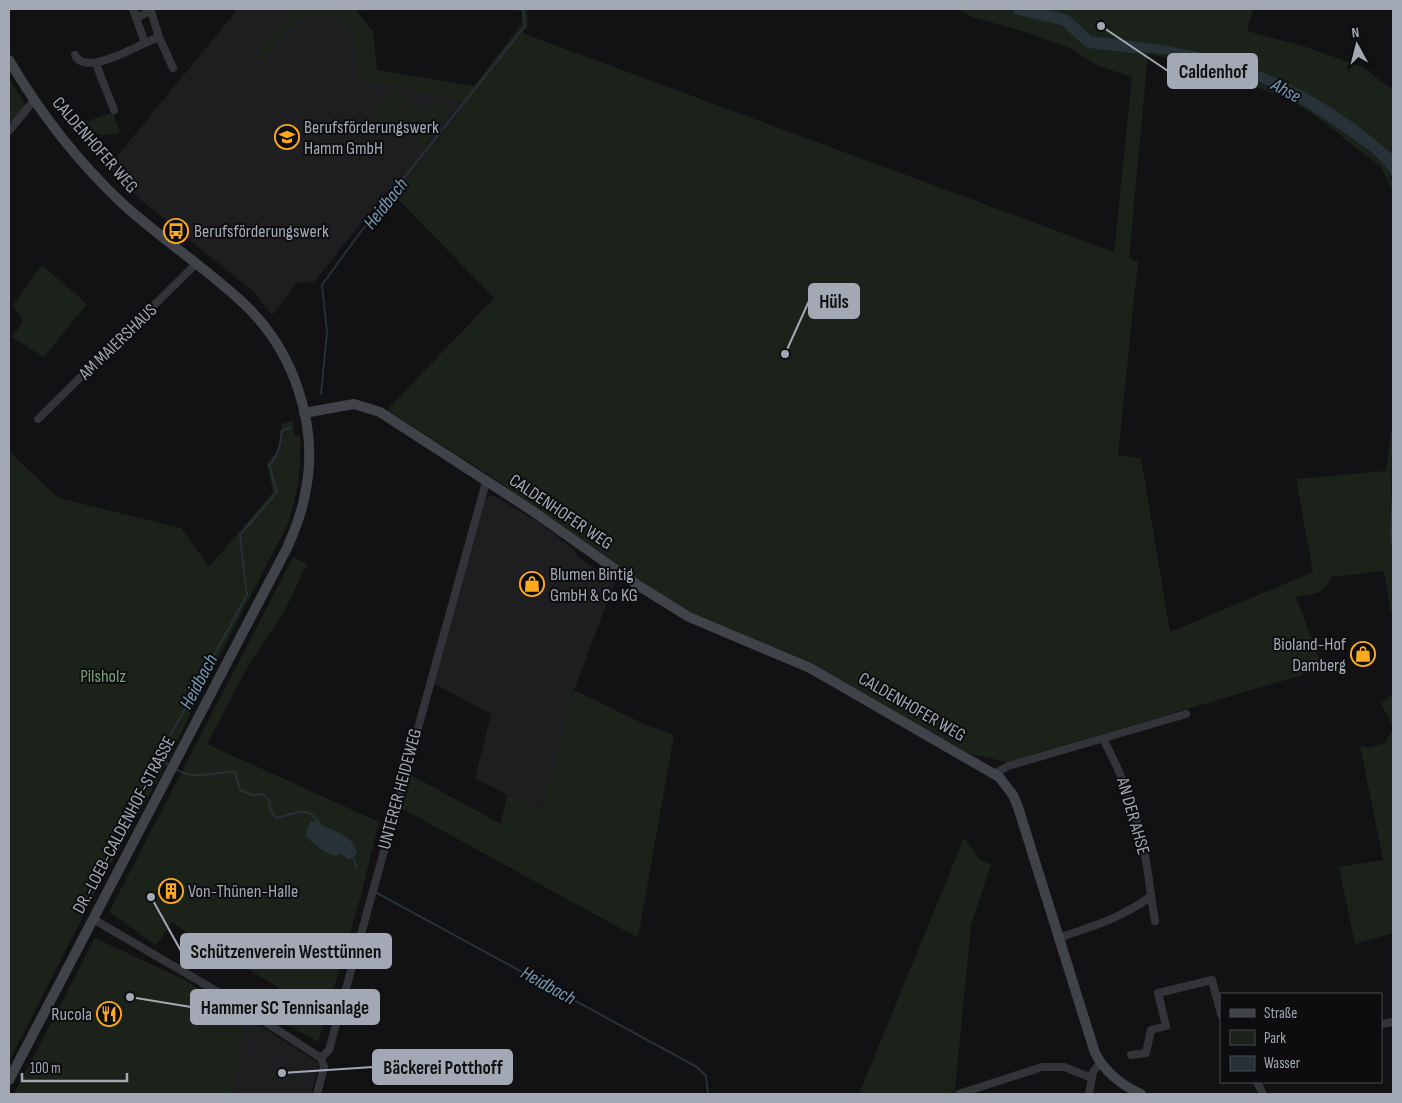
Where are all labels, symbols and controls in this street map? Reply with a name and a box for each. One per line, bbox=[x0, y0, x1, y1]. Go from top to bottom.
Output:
north arrow bbox=[1332, 20, 1382, 70]
text: N bbox=[1351, 24, 1360, 41]
callout: Caldenhof bbox=[1168, 54, 1257, 88]
text: Caldenhof bbox=[1179, 61, 1248, 84]
water label: Ahse bbox=[1266, 73, 1305, 109]
street label: CALDENHOFER WEG bbox=[48, 93, 142, 197]
place label: Berufsförderungswerk Hamm GmbH bbox=[304, 117, 439, 159]
school or university icon: Berufsförderungswerk Hamm GmbH bbox=[274, 124, 300, 150]
water label: Heidbach bbox=[359, 174, 413, 234]
bus stop icon: Berufsförderungswerk bbox=[163, 218, 189, 244]
place label: Berufsförderungswerk bbox=[194, 221, 329, 242]
callout: Hüls bbox=[809, 284, 859, 318]
text: Hüls bbox=[819, 291, 849, 314]
street label: AM MAIERSHAUS bbox=[74, 299, 161, 385]
street label: CALDENHOFER WEG bbox=[505, 470, 617, 554]
place label: Blumen Bintig GmbH & Co KG bbox=[550, 564, 638, 606]
shop icon: Blumen Bintig GmbH & Co KG bbox=[519, 571, 545, 597]
place label: Bioland-Hof Damberg bbox=[1273, 634, 1347, 676]
shop icon: Bioland-Hof Damberg bbox=[1350, 641, 1376, 667]
water label: Heidbach bbox=[175, 651, 223, 713]
park label: Pilsholz bbox=[80, 666, 126, 687]
street label: CALDENHOFER WEG bbox=[855, 668, 969, 746]
street label: UNTERER HEIDEWEG bbox=[374, 726, 426, 852]
street label: DR.-LOEB-CALDENHOF-STRASSE bbox=[68, 733, 180, 917]
street label: AN DER AHSE bbox=[1112, 774, 1154, 857]
building icon: Von-Thünen-Halle bbox=[158, 878, 184, 904]
place label: Von-Thünen-Halle bbox=[188, 881, 298, 902]
callout: Schützenverein Westtünnen bbox=[181, 934, 391, 968]
text: Schützenverein Westtünnen bbox=[191, 941, 381, 964]
water label: Heidbach bbox=[517, 962, 579, 1010]
callout: Hammer SC Tennisanlage bbox=[191, 990, 379, 1024]
legend bbox=[1220, 993, 1382, 1083]
text: Hammer SC Tennisanlage bbox=[201, 997, 369, 1020]
restaurant icon: Rucola bbox=[96, 1001, 122, 1027]
place label: Rucola bbox=[51, 1004, 92, 1025]
text: Straße bbox=[1264, 1004, 1297, 1023]
text: Park bbox=[1264, 1029, 1286, 1048]
scale bar bbox=[22, 1050, 128, 1082]
callout: Bäckerei Potthoff bbox=[373, 1050, 512, 1084]
text: Wasser bbox=[1264, 1054, 1301, 1073]
text: Bäckerei Potthoff bbox=[383, 1057, 504, 1080]
text: 100 m bbox=[30, 1059, 61, 1078]

